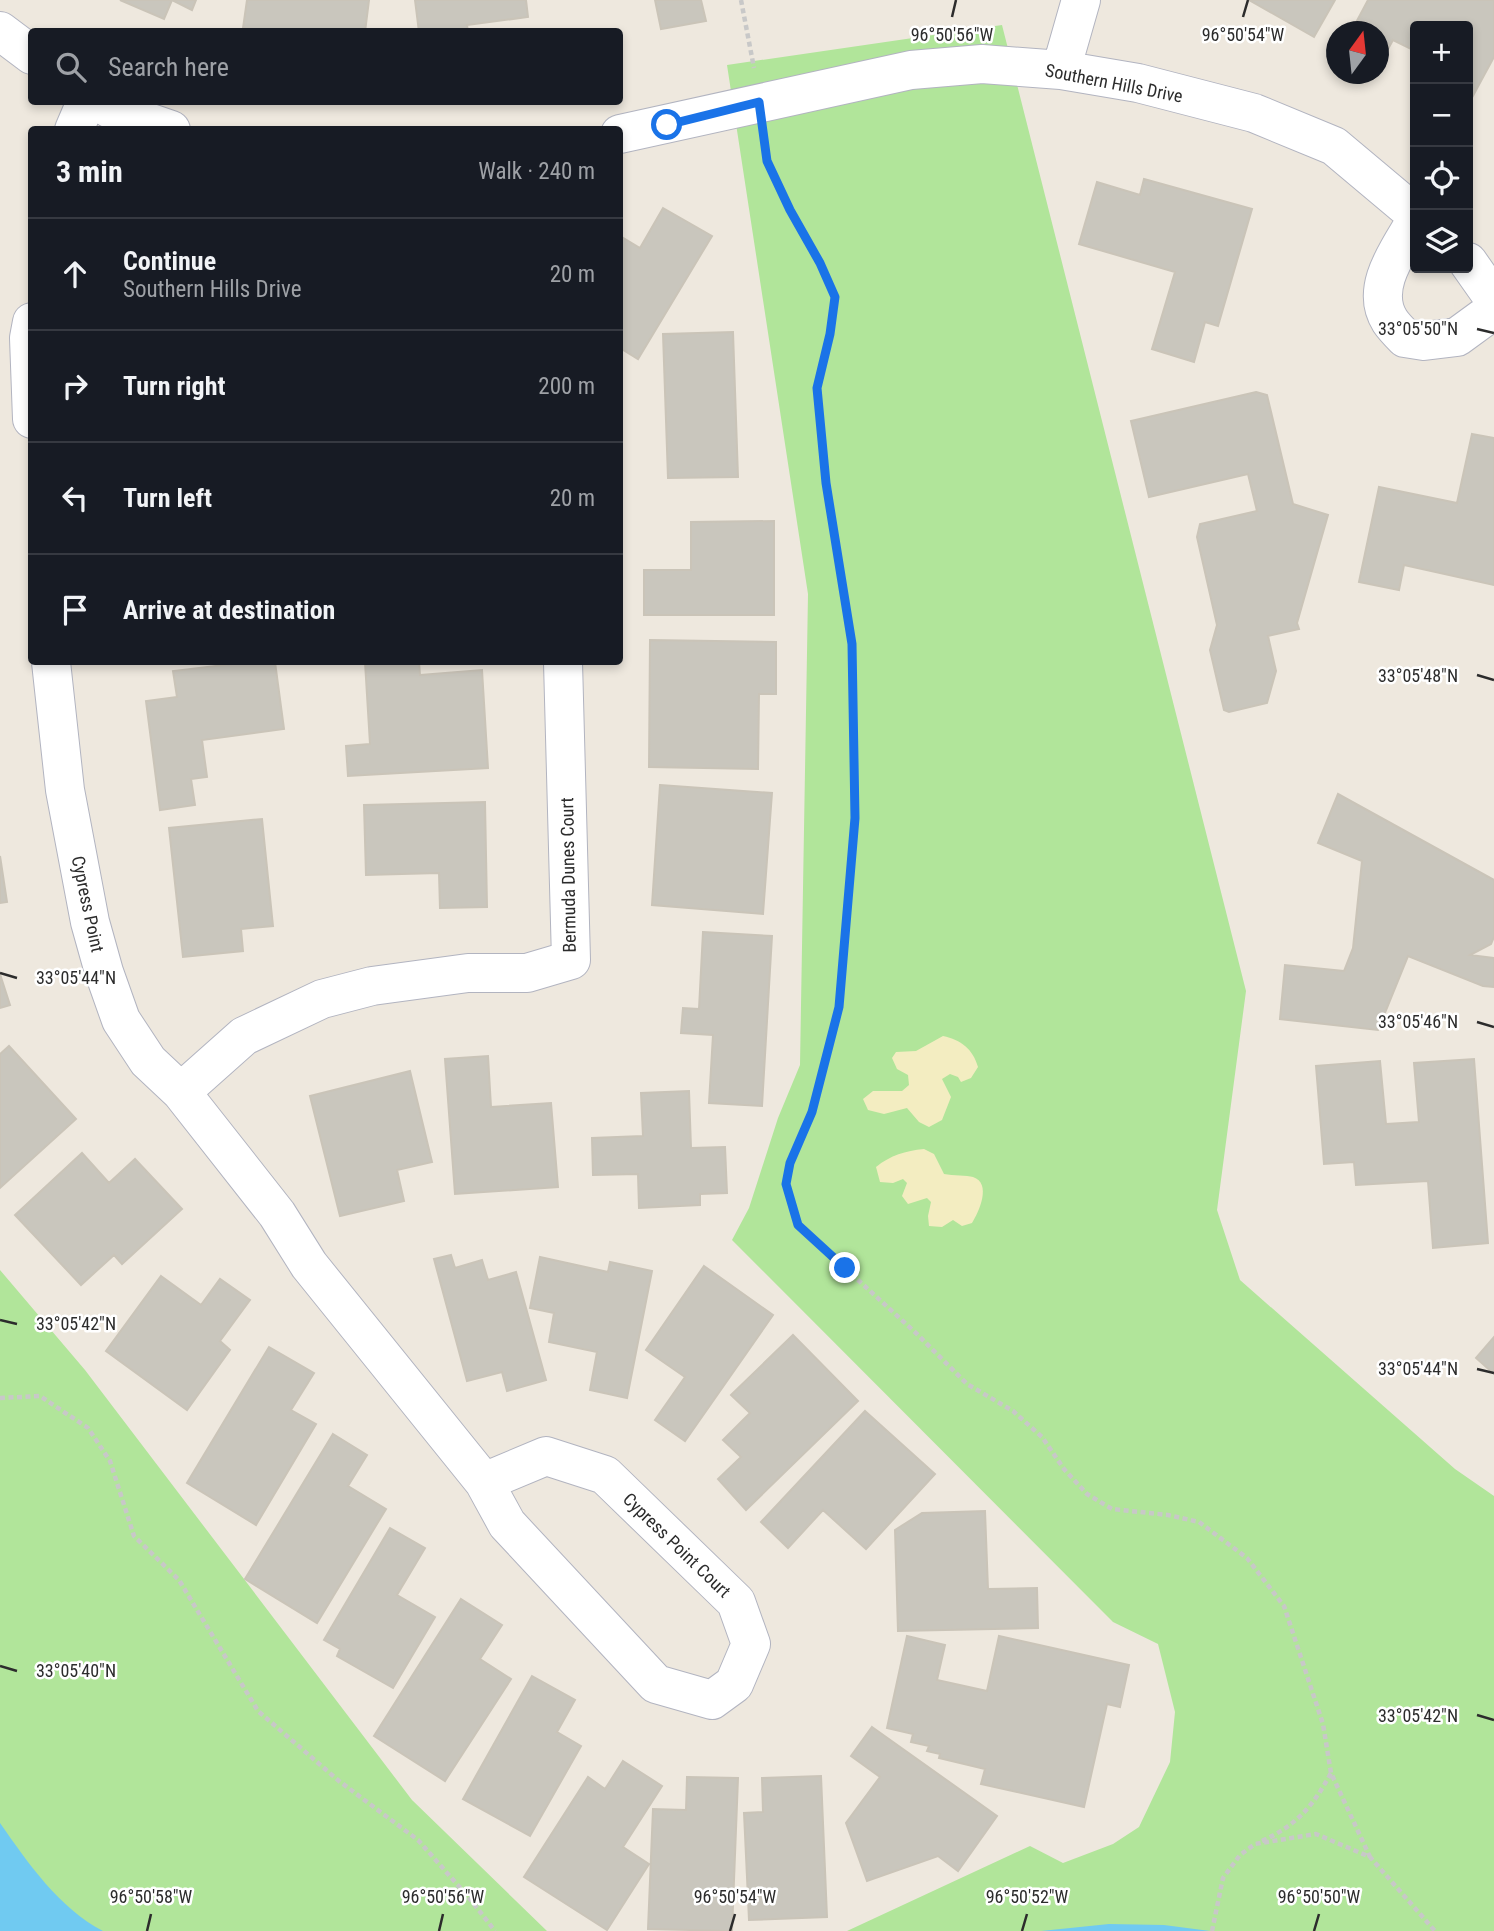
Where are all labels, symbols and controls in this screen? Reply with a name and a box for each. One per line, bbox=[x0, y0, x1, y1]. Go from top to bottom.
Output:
north arrow bbox=[1326, 21, 1389, 84]
map controls bbox=[1410, 21, 1473, 273]
button: + bbox=[1410, 21, 1473, 84]
text: 96°50'56"W bbox=[911, 24, 994, 45]
text: 96°50'54"W bbox=[1202, 24, 1285, 45]
search box bbox=[28, 28, 623, 105]
icon: search bbox=[52, 48, 90, 86]
text: Search here bbox=[108, 52, 229, 82]
street label: Southern Hills Drive bbox=[1043, 59, 1185, 107]
button: − bbox=[1410, 84, 1473, 147]
route start bbox=[651, 109, 682, 140]
button: locate bbox=[1410, 147, 1473, 210]
text: 3 min bbox=[56, 154, 123, 189]
text: Walk · 240 m bbox=[478, 158, 595, 185]
button: layers bbox=[1410, 210, 1473, 273]
text: Continue bbox=[123, 246, 216, 276]
icon: ahead bbox=[56, 255, 94, 293]
text: 20 m bbox=[550, 261, 595, 288]
text: Southern Hills Drive bbox=[123, 276, 301, 303]
text: 33°05'50"N bbox=[1378, 318, 1458, 339]
icon: right bbox=[56, 367, 94, 405]
text: Turn right bbox=[123, 371, 225, 401]
text: 200 m bbox=[538, 373, 595, 400]
icon: left bbox=[56, 479, 94, 517]
text: Turn left bbox=[123, 483, 212, 513]
text: 20 m bbox=[550, 485, 595, 512]
icon: arrive bbox=[56, 591, 94, 629]
text: Arrive at destination bbox=[123, 595, 335, 625]
text: 33°05'48"N bbox=[1378, 665, 1458, 686]
street label: Bermuda Dunes Court bbox=[556, 797, 580, 953]
street label: Cypress Point bbox=[68, 854, 108, 954]
text: 33°05'44"N bbox=[36, 967, 116, 988]
text: 33°05'46"N bbox=[1378, 1011, 1458, 1032]
route end bbox=[829, 1252, 860, 1283]
text: 33°05'42"N bbox=[36, 1313, 116, 1334]
text: 33°05'44"N bbox=[1378, 1358, 1458, 1379]
street label: Cypress Point Court bbox=[619, 1488, 735, 1602]
text: 33°05'40"N bbox=[36, 1660, 116, 1681]
text: 33°05'42"N bbox=[1378, 1705, 1458, 1726]
text: 96°50'58"W bbox=[110, 1886, 193, 1907]
text: 96°50'56"W bbox=[402, 1886, 485, 1907]
text: 96°50'54"W bbox=[694, 1886, 777, 1907]
text: 96°50'52"W bbox=[986, 1886, 1069, 1907]
text: 96°50'50"W bbox=[1278, 1886, 1361, 1907]

